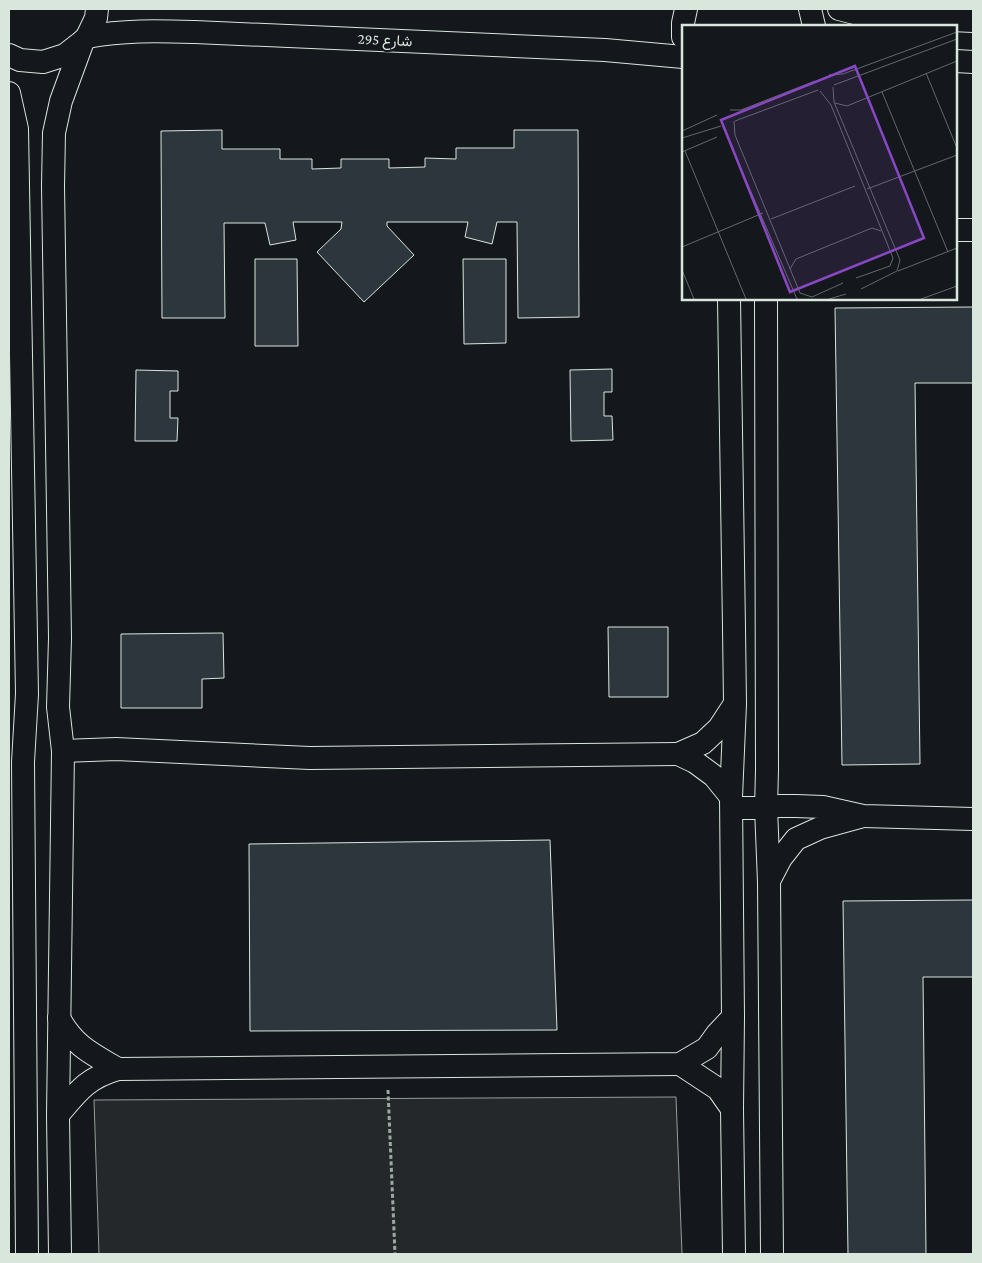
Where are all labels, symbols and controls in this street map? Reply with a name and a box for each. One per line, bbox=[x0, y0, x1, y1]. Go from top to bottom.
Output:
inset map bbox=[682, 25, 957, 300]
street label: شارع 295 bbox=[357, 31, 413, 52]

